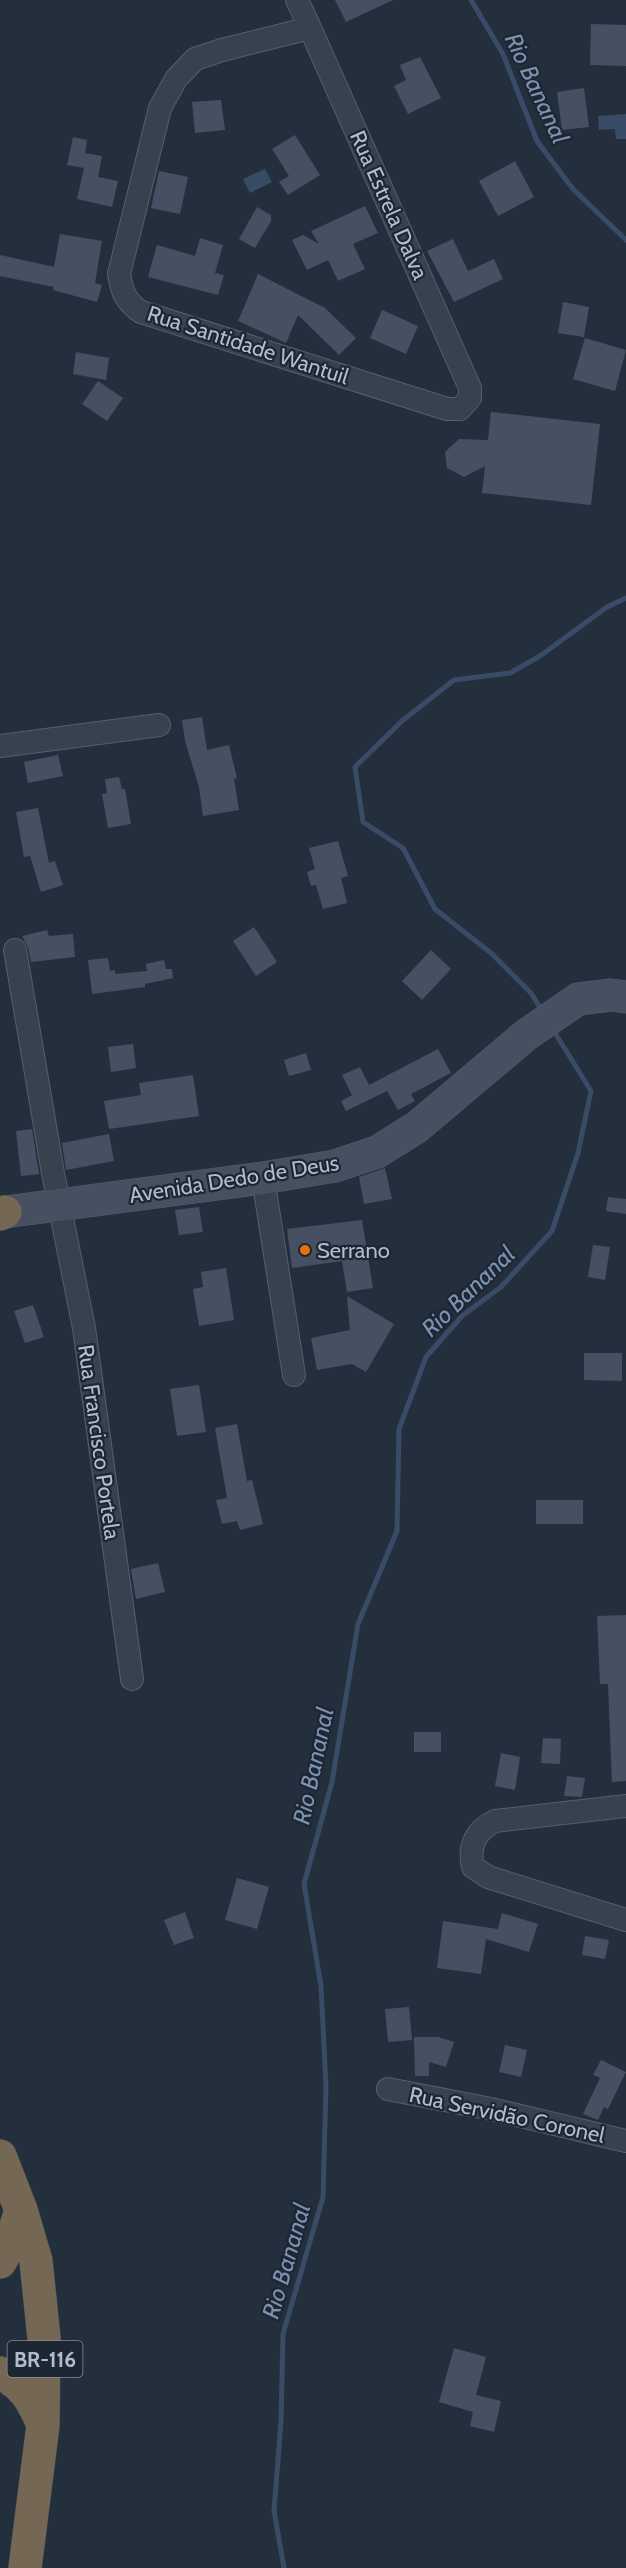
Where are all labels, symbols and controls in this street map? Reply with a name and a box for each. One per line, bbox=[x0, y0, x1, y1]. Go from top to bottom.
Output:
water label: Rio Bananal bbox=[499, 28, 575, 148]
street label: Rua Estrela Dalva bbox=[344, 126, 434, 284]
street label: Rua Santidade Wantuil bbox=[144, 300, 353, 391]
street label: Avenida Dedo de Deus bbox=[127, 1149, 341, 1209]
place label: Serrano bbox=[317, 1237, 390, 1264]
water label: Rio Bananal bbox=[415, 1239, 521, 1343]
marker: Serrano bbox=[298, 1243, 312, 1257]
street label: Rua Francisco Portela bbox=[72, 1343, 126, 1542]
water label: Rio Bananal bbox=[287, 1705, 340, 1827]
street label: Rua Servidão Coronel bbox=[407, 2081, 608, 2149]
water label: Rio Bananal bbox=[256, 2200, 316, 2322]
road number: BR-116 bbox=[8, 2341, 82, 2377]

